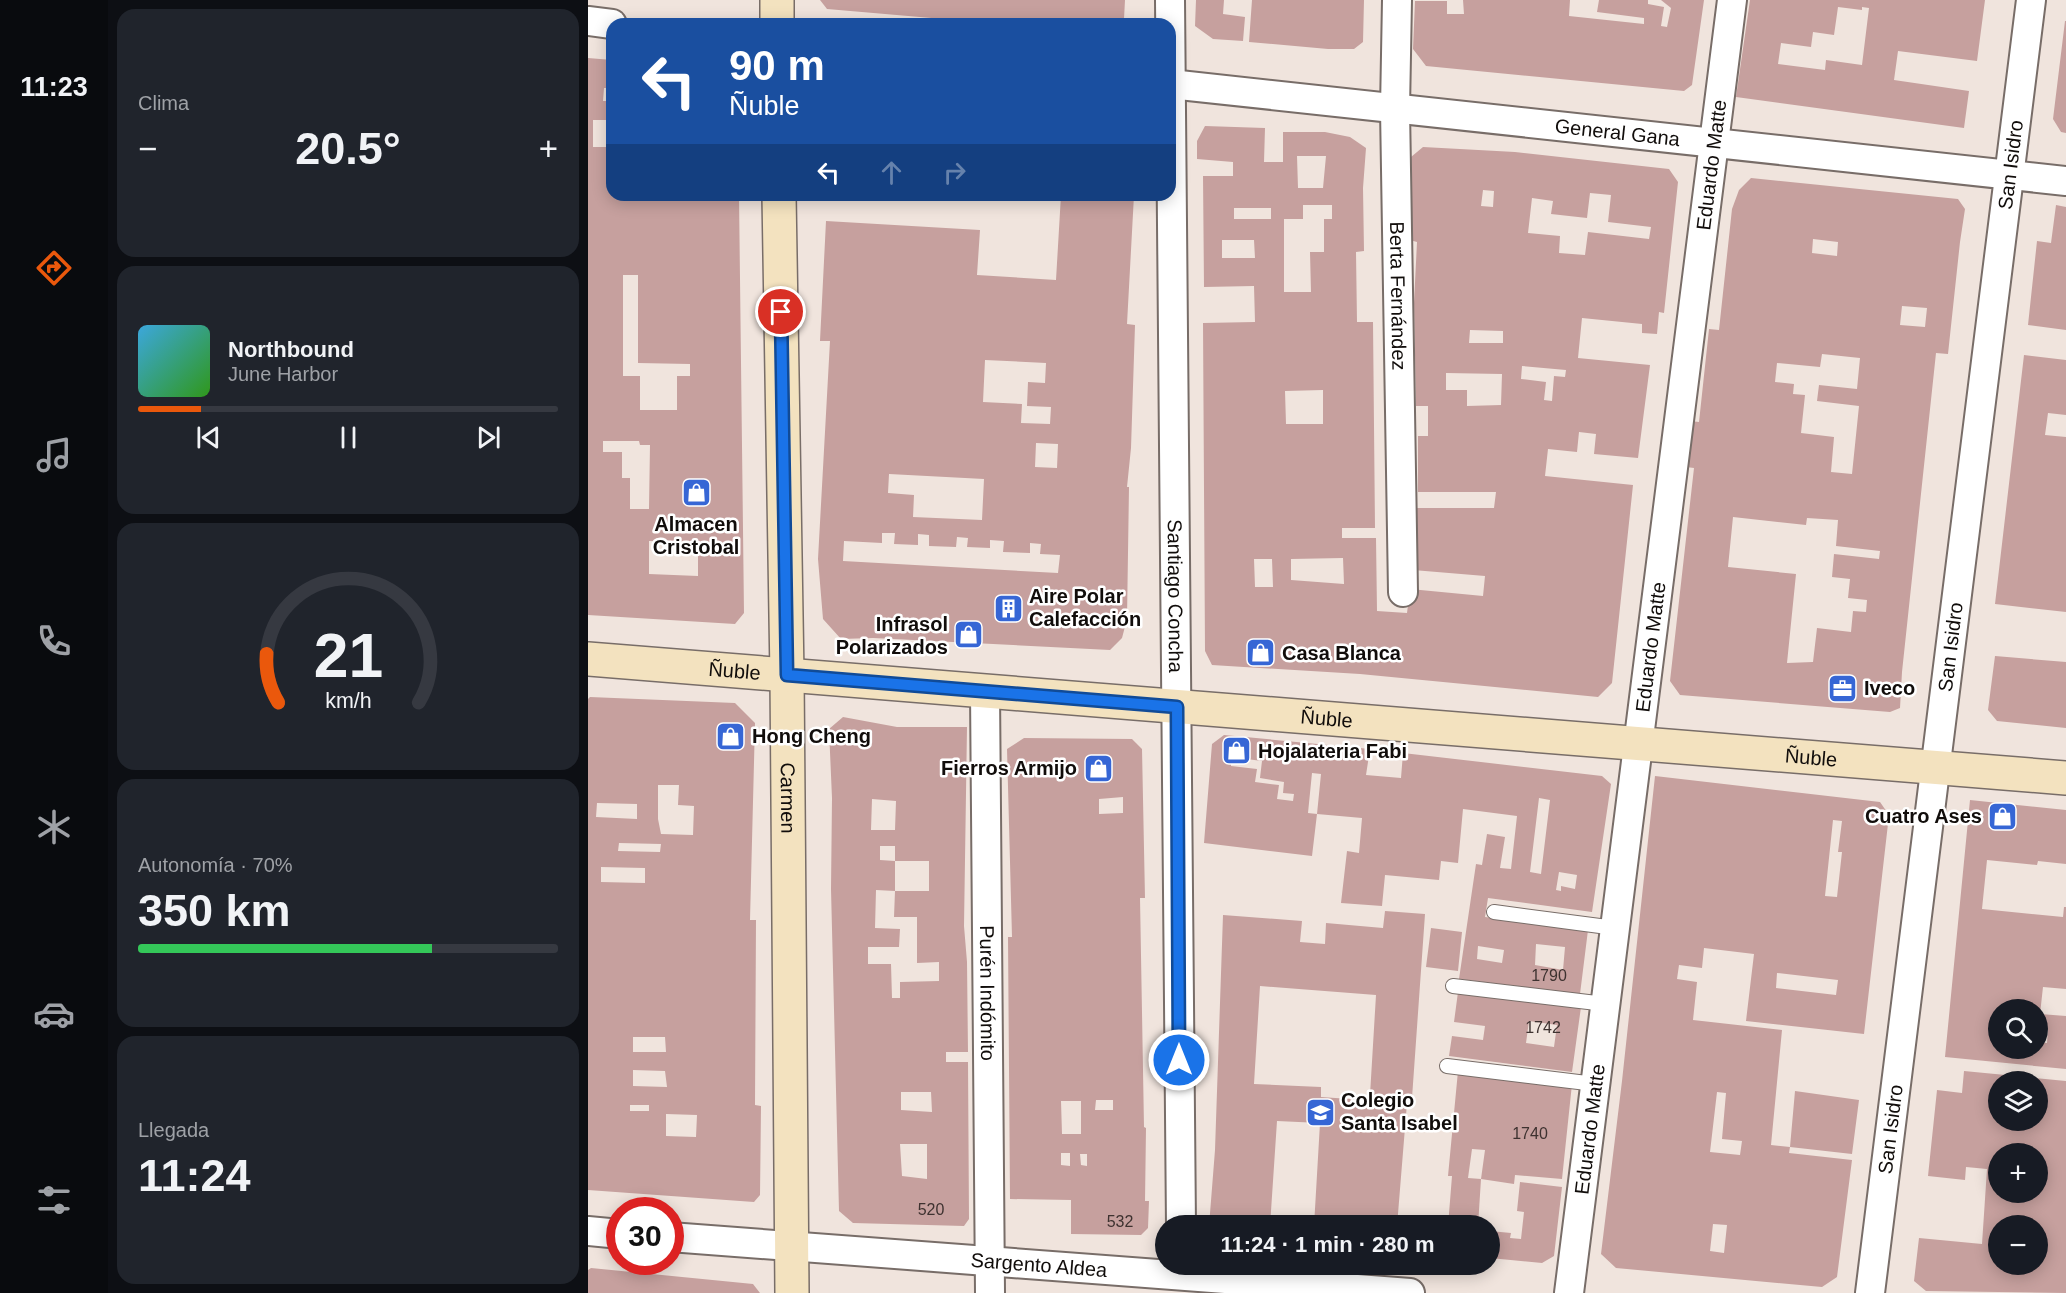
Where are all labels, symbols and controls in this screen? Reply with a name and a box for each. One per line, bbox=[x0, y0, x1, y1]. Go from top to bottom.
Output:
icon: left bbox=[630, 42, 708, 120]
text: 90 m bbox=[729, 42, 825, 89]
text: 11:23 bbox=[20, 72, 88, 102]
text: Ñuble bbox=[729, 91, 800, 121]
text: Clima bbox=[138, 92, 189, 114]
street label: Eduardo Matte bbox=[1692, 98, 1730, 231]
street label: General Gana bbox=[1554, 115, 1682, 150]
street label: San Isidro bbox=[1994, 119, 2027, 211]
text: 20.5° bbox=[295, 123, 401, 174]
text: − bbox=[138, 130, 157, 167]
text: + bbox=[539, 130, 558, 167]
icon: left bbox=[812, 156, 845, 189]
icon: ahead bbox=[875, 156, 908, 189]
icon: right bbox=[938, 156, 971, 189]
street label: Berta Fernández bbox=[1386, 221, 1410, 371]
icon: directions bbox=[33, 247, 75, 289]
pin bbox=[755, 286, 806, 337]
icon: arrive bbox=[764, 295, 797, 328]
text: Northbound bbox=[228, 337, 354, 362]
text: June Harbor bbox=[228, 363, 338, 385]
icon: previous bbox=[192, 421, 225, 454]
icon: pause bbox=[332, 421, 365, 454]
icon: next bbox=[472, 421, 505, 454]
icon: music bbox=[33, 434, 75, 476]
shop icon: Almacen Cristobal bbox=[680, 477, 712, 509]
place label: Almacen Cristobal bbox=[653, 513, 739, 558]
street label: Santiago Concha bbox=[1164, 519, 1187, 674]
street label: Eduardo Matte bbox=[1631, 581, 1670, 714]
place label: Aire Polar Calefacción bbox=[1029, 585, 1141, 630]
building icon: Aire Polar Calefacción bbox=[992, 592, 1024, 624]
street label: San Isidro bbox=[1934, 601, 1967, 693]
place label: Infrasol Polarizados bbox=[836, 613, 948, 658]
shop icon: Infrasol Polarizados bbox=[953, 619, 985, 651]
icon: phone bbox=[33, 620, 75, 662]
text: 21 bbox=[313, 622, 383, 691]
shop icon: Casa Blanca bbox=[1245, 637, 1277, 669]
place label: Casa Blanca bbox=[1282, 642, 1402, 664]
street label: Ñuble bbox=[708, 657, 761, 684]
office icon: Iveco bbox=[1827, 672, 1859, 704]
place label: Iveco bbox=[1864, 677, 1915, 699]
text: km/h bbox=[325, 690, 371, 714]
street label: Ñuble bbox=[1300, 704, 1354, 732]
shop icon: Hong Cheng bbox=[715, 720, 747, 752]
place label: Hong Cheng bbox=[752, 725, 871, 747]
shop icon: Hojalateria Fabi bbox=[1221, 735, 1253, 767]
place label: Hojalateria Fabi bbox=[1258, 740, 1407, 762]
street label: Ñuble bbox=[1784, 743, 1838, 771]
shop icon: Fierros Armijo bbox=[1082, 752, 1114, 784]
place label: Fierros Armijo bbox=[941, 757, 1077, 779]
street label: Carmen bbox=[777, 762, 799, 834]
shop icon: Cuatro Ases bbox=[1987, 800, 2019, 832]
place label: Cuatro Ases bbox=[1865, 805, 1982, 827]
icon: climate bbox=[33, 806, 75, 848]
text: Autonomía · 70% bbox=[138, 854, 293, 876]
text: 350 km bbox=[138, 885, 291, 936]
street label: Purén Indómito bbox=[976, 925, 999, 1061]
house number: 1790 bbox=[1531, 967, 1567, 984]
icon: car bbox=[33, 993, 75, 1035]
map controls bbox=[1988, 999, 2048, 1275]
button: search bbox=[1988, 999, 2048, 1059]
house number: 1742 bbox=[1525, 1019, 1561, 1036]
position arrow bbox=[1147, 1028, 1211, 1092]
street label: Eduardo Matte bbox=[1571, 1063, 1609, 1196]
button: layers bbox=[1988, 1071, 2048, 1131]
street label: San Isidro bbox=[1874, 1083, 1907, 1175]
place label: Colegio Santa Isabel bbox=[1341, 1089, 1458, 1134]
school or university icon: Colegio Santa Isabel bbox=[1304, 1096, 1336, 1128]
text: Llegada bbox=[138, 1119, 209, 1141]
house number: 1740 bbox=[1512, 1125, 1548, 1142]
button: + bbox=[1988, 1143, 2048, 1203]
text: 11:24 bbox=[138, 1150, 251, 1201]
icon: filters bbox=[33, 1179, 75, 1221]
speed limit sign: 30 bbox=[606, 1197, 684, 1275]
house number: 520 bbox=[918, 1201, 944, 1218]
house number: 532 bbox=[1107, 1213, 1133, 1230]
button: − bbox=[1988, 1215, 2048, 1275]
text: 11:24 · 1 min · 280 m bbox=[1221, 1232, 1435, 1257]
street label: Sargento Aldea bbox=[970, 1249, 1109, 1281]

